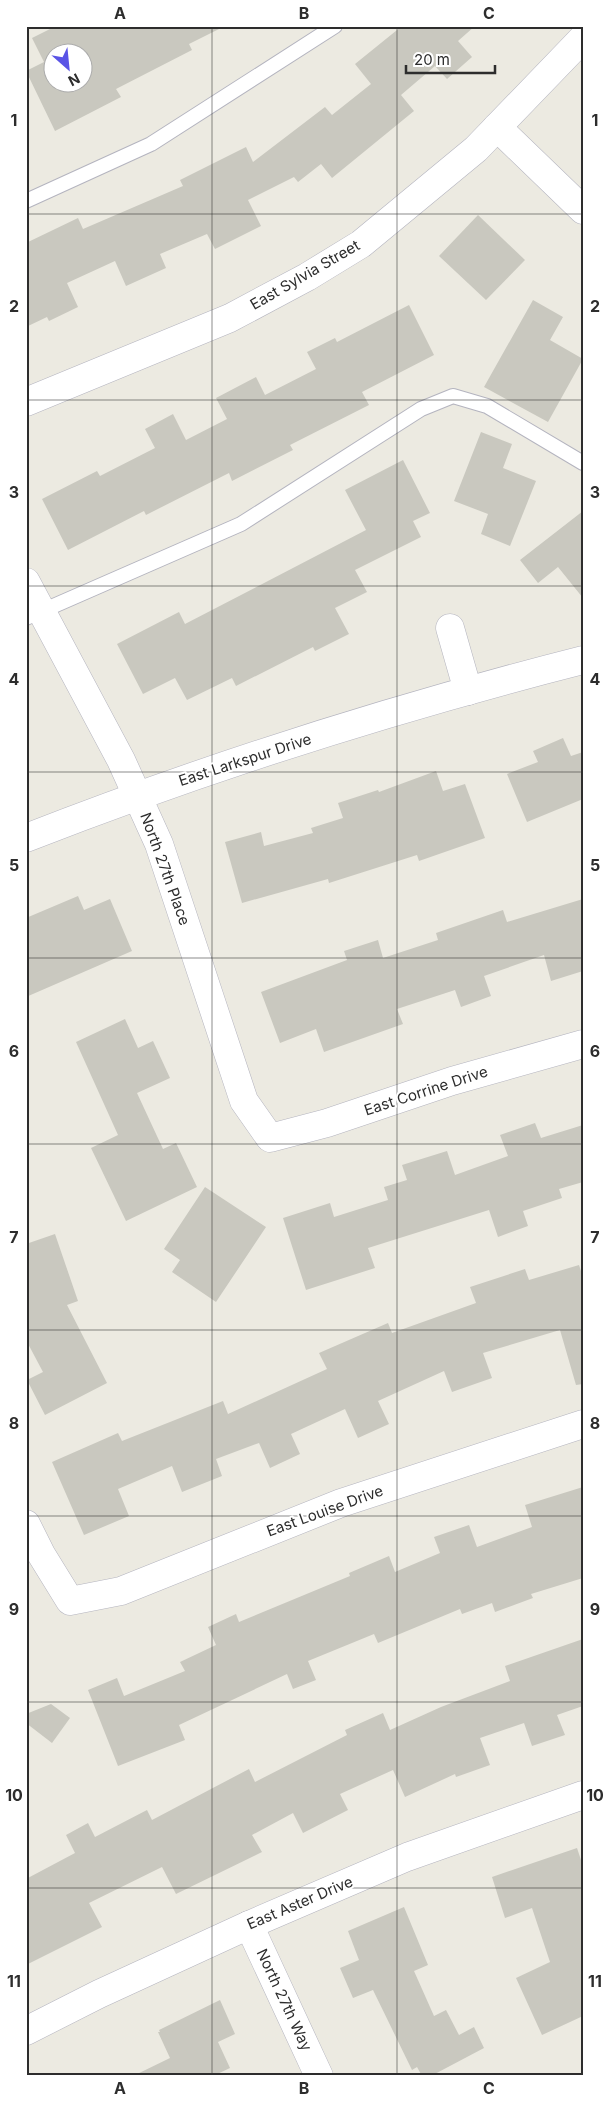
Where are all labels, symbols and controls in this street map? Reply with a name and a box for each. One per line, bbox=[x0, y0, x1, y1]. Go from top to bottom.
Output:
text: A bbox=[114, 3, 126, 23]
text: B bbox=[299, 3, 309, 23]
text: C bbox=[483, 3, 495, 23]
north arrow bbox=[42, 42, 92, 92]
scale bar bbox=[406, 42, 495, 74]
text: 20 m bbox=[414, 50, 450, 69]
text: N bbox=[66, 70, 83, 90]
text: 1 bbox=[11, 110, 17, 130]
text: 1 bbox=[592, 110, 598, 130]
street label: East Sylvia Street bbox=[247, 235, 363, 314]
text: 2 bbox=[9, 296, 19, 316]
text: 2 bbox=[590, 296, 600, 316]
text: 3 bbox=[9, 482, 19, 502]
text: 3 bbox=[590, 482, 600, 502]
text: 4 bbox=[9, 669, 20, 689]
text: 4 bbox=[590, 669, 601, 689]
street label: East Larkspur Drive bbox=[176, 729, 314, 790]
street label: North 27th Place bbox=[136, 810, 195, 928]
text: 5 bbox=[9, 855, 19, 875]
text: 5 bbox=[590, 855, 600, 875]
text: 6 bbox=[9, 1041, 19, 1061]
text: 6 bbox=[590, 1041, 600, 1061]
street label: East Corrine Drive bbox=[362, 1062, 490, 1119]
text: 7 bbox=[9, 1227, 19, 1247]
text: 7 bbox=[590, 1227, 600, 1247]
text: 8 bbox=[9, 1413, 19, 1433]
text: 8 bbox=[590, 1413, 600, 1433]
street label: East Louise Drive bbox=[264, 1481, 386, 1540]
text: 9 bbox=[9, 1599, 19, 1619]
text: 9 bbox=[590, 1599, 600, 1619]
text: 10 bbox=[5, 1785, 23, 1805]
text: 10 bbox=[586, 1785, 604, 1805]
street label: East Aster Drive bbox=[244, 1872, 356, 1933]
street label: North 27th Way bbox=[253, 1946, 317, 2054]
text: 11 bbox=[7, 1971, 21, 1991]
text: 11 bbox=[588, 1971, 602, 1991]
text: A bbox=[114, 2078, 126, 2098]
text: B bbox=[299, 2078, 309, 2098]
text: C bbox=[483, 2078, 495, 2098]

